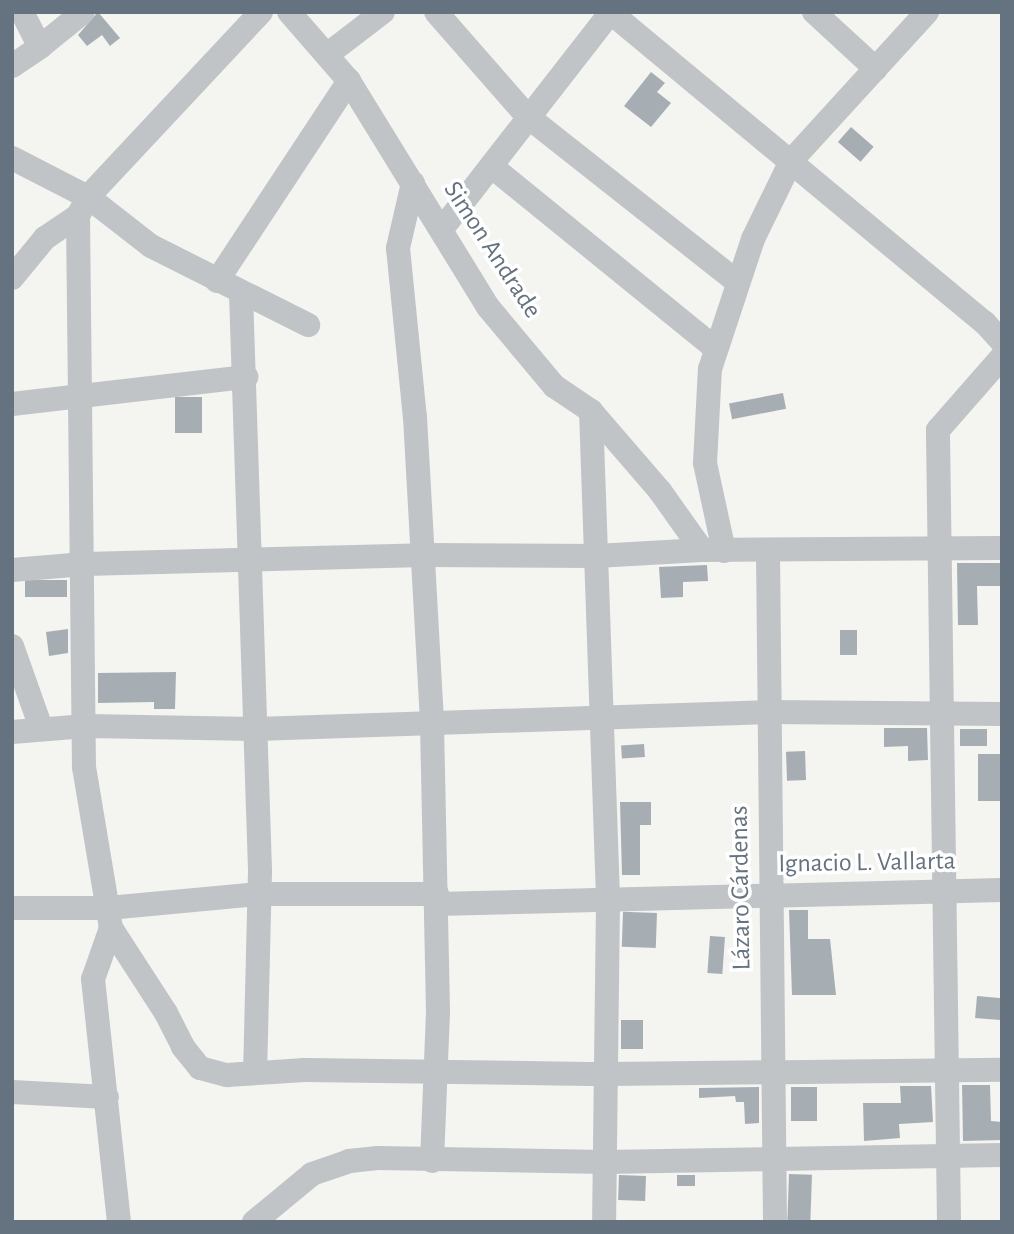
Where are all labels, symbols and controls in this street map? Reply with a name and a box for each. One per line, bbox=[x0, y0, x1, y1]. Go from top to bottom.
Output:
street label: Simon Andrade bbox=[436, 176, 548, 324]
street label: Lázaro Cárdenas bbox=[724, 805, 758, 971]
street label: Ignacio L. Vallarta bbox=[778, 846, 956, 880]

